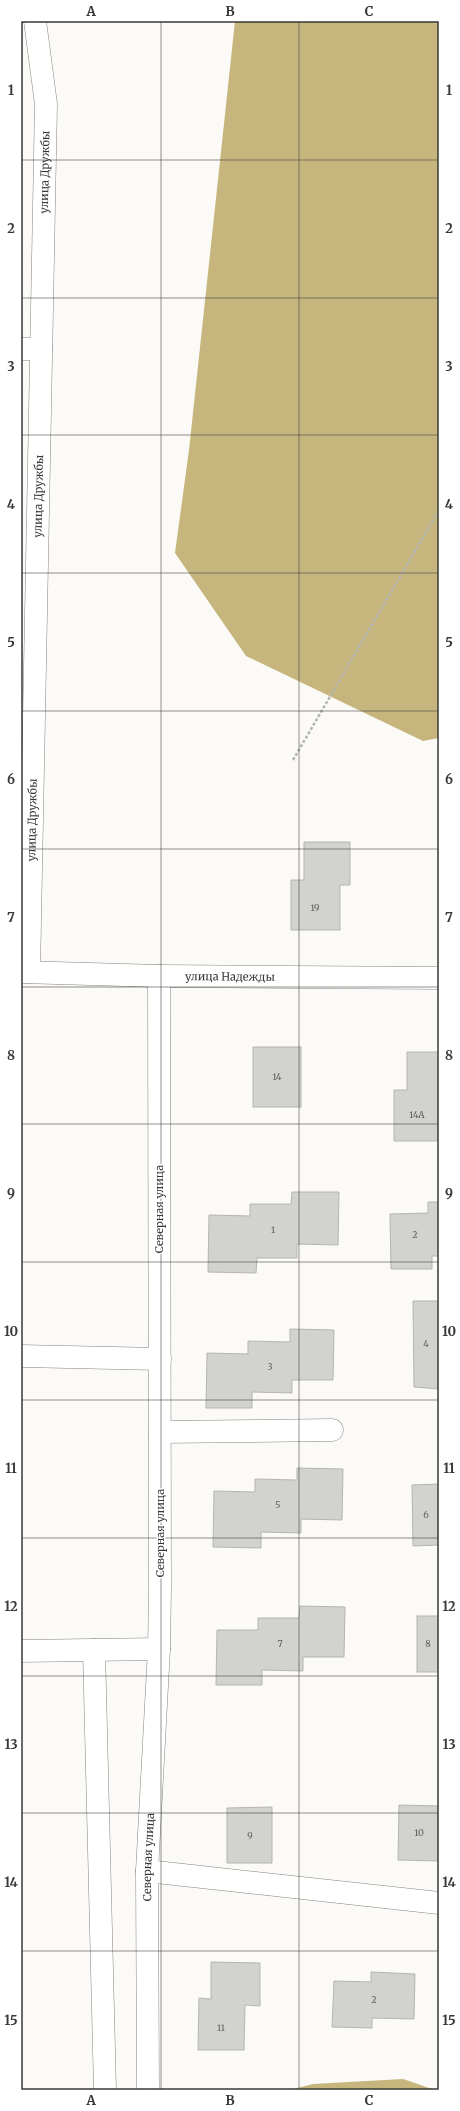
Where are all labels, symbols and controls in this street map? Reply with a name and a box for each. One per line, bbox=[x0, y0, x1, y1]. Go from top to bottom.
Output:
text: A bbox=[85, 3, 96, 20]
text: B bbox=[225, 3, 235, 20]
text: C bbox=[365, 3, 374, 20]
text: 1 bbox=[8, 82, 14, 99]
text: 1 bbox=[446, 82, 452, 99]
street label: улица Дружбы bbox=[37, 130, 52, 214]
text: 2 bbox=[7, 220, 15, 237]
text: 2 bbox=[445, 220, 453, 237]
text: 3 bbox=[7, 358, 15, 375]
text: 3 bbox=[445, 358, 453, 375]
street label: улица Дружбы bbox=[31, 454, 46, 538]
text: 4 bbox=[7, 496, 16, 513]
text: 4 bbox=[445, 496, 454, 513]
text: 5 bbox=[7, 634, 15, 651]
text: 5 bbox=[445, 634, 453, 651]
text: 6 bbox=[7, 771, 15, 788]
text: 6 bbox=[445, 771, 453, 788]
street label: улица Дружбы bbox=[24, 778, 40, 862]
house number: 19 bbox=[310, 902, 320, 913]
text: 7 bbox=[7, 909, 15, 926]
text: 7 bbox=[445, 909, 453, 926]
street label: улица Надежды bbox=[185, 969, 275, 984]
text: 8 bbox=[7, 1047, 15, 1064]
text: 8 bbox=[445, 1047, 453, 1064]
house number: 14 bbox=[272, 1071, 282, 1082]
house number: 14А bbox=[409, 1109, 425, 1120]
street label: Северная улица bbox=[152, 1165, 166, 1253]
text: 9 bbox=[7, 1185, 15, 1202]
text: 9 bbox=[445, 1185, 453, 1202]
house number: 1 bbox=[271, 1224, 275, 1235]
house number: 2 bbox=[412, 1229, 418, 1240]
text: 10 bbox=[4, 1323, 18, 1340]
text: 10 bbox=[442, 1323, 456, 1340]
house number: 4 bbox=[423, 1338, 429, 1349]
house number: 3 bbox=[267, 1361, 273, 1372]
text: 11 bbox=[5, 1460, 17, 1477]
text: 11 bbox=[443, 1460, 455, 1477]
street label: Северная улица bbox=[153, 1489, 167, 1577]
house number: 5 bbox=[275, 1499, 281, 1510]
house number: 6 bbox=[423, 1509, 429, 1520]
text: 12 bbox=[4, 1598, 18, 1615]
text: 12 bbox=[442, 1598, 456, 1615]
house number: 7 bbox=[277, 1638, 283, 1649]
house number: 8 bbox=[425, 1638, 431, 1649]
text: 13 bbox=[4, 1736, 18, 1753]
text: 13 bbox=[442, 1736, 456, 1753]
street label: Северная улица bbox=[140, 1812, 157, 1901]
house number: 10 bbox=[414, 1827, 424, 1838]
house number: 9 bbox=[247, 1830, 253, 1841]
text: 14 bbox=[4, 1874, 19, 1891]
text: 14 bbox=[442, 1874, 457, 1891]
house number: 2 bbox=[371, 1994, 377, 2005]
text: 15 bbox=[4, 2012, 18, 2029]
text: 15 bbox=[442, 2012, 456, 2029]
house number: 11 bbox=[217, 2022, 225, 2033]
text: A bbox=[85, 2092, 96, 2109]
text: B bbox=[225, 2092, 235, 2109]
text: C bbox=[365, 2092, 374, 2109]

